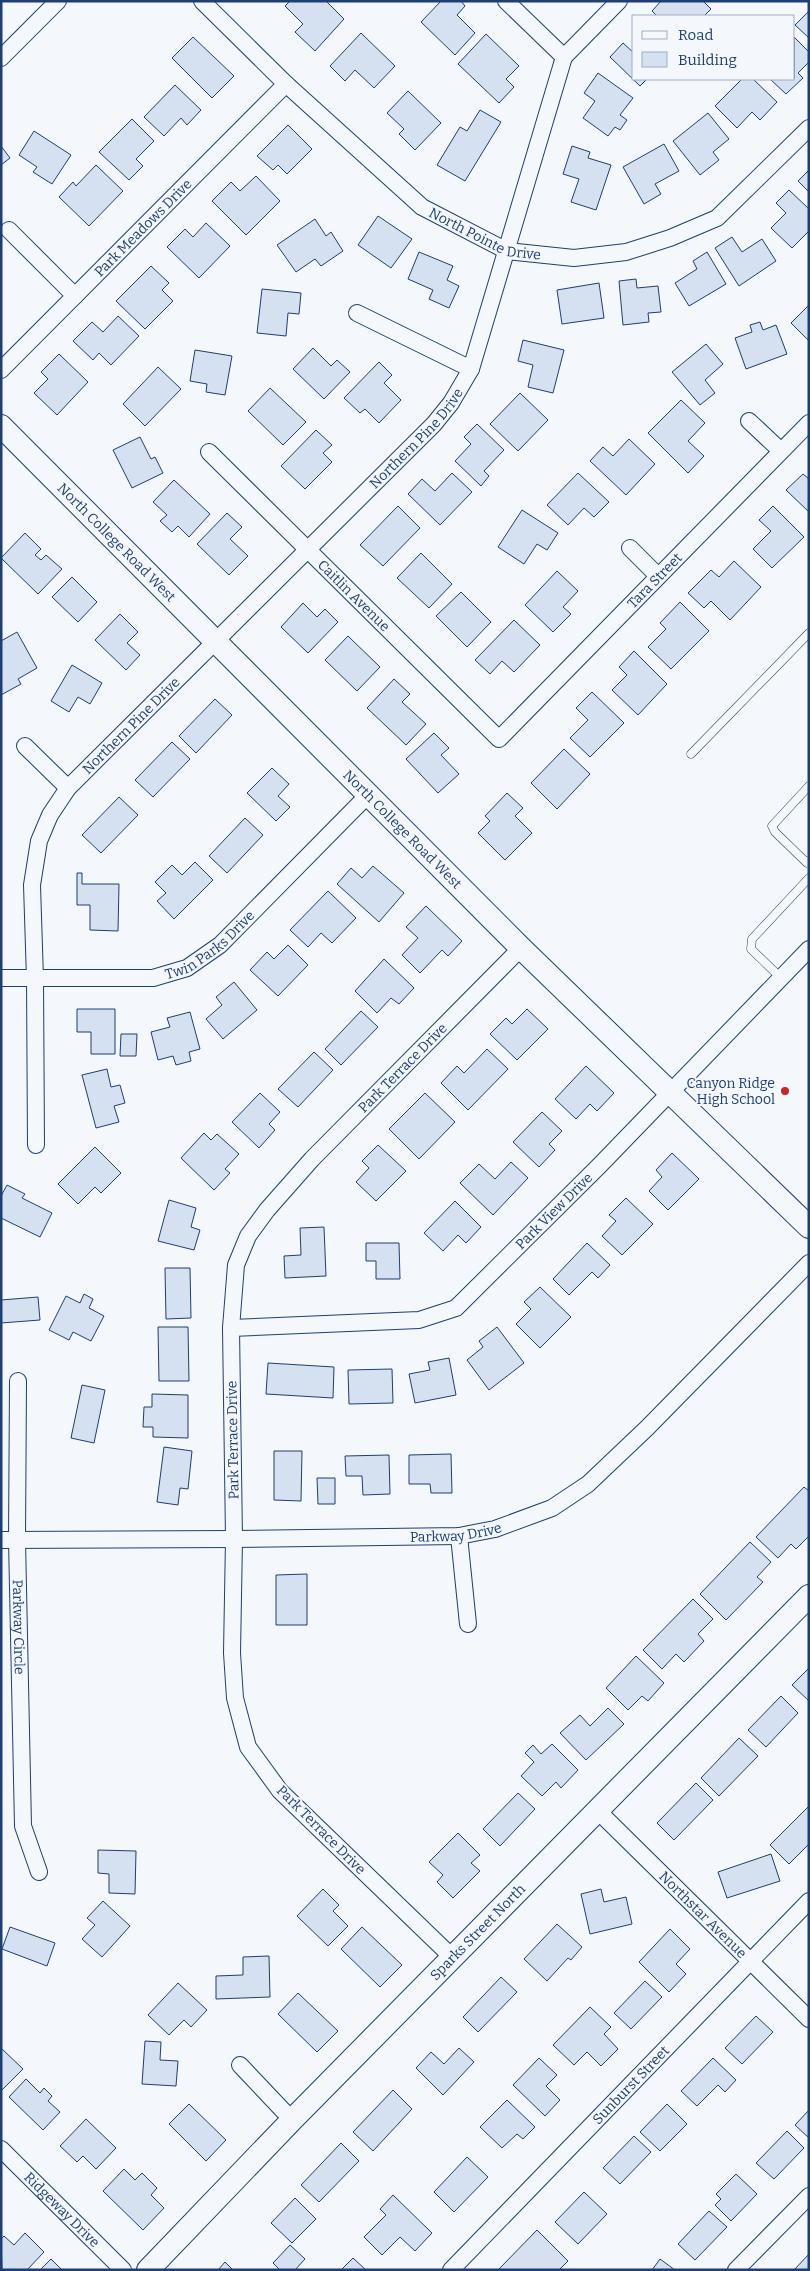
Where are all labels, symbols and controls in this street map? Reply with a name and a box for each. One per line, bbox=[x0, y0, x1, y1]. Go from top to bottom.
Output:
legend bbox=[632, 15, 795, 80]
text: Road bbox=[678, 26, 713, 44]
text: Building bbox=[678, 51, 737, 69]
street label: Park Meadows Drive bbox=[91, 175, 195, 280]
street label: North Pointe Drive bbox=[426, 204, 542, 263]
street label: Northern Pine Drive bbox=[366, 385, 466, 492]
street label: North College Road West bbox=[54, 479, 179, 605]
street label: Tara Street bbox=[624, 549, 685, 612]
street label: Caitlin Avenue bbox=[314, 556, 394, 635]
street label: Northern Pine Drive bbox=[79, 673, 183, 777]
street label: North College Road West bbox=[340, 766, 465, 892]
street label: Twin Parks Drive bbox=[163, 907, 258, 983]
street label: Park Terrace Drive bbox=[355, 1019, 450, 1116]
place label: Canyon Ridge High School bbox=[687, 1075, 775, 1108]
marker: Canyon Ridge High School bbox=[779, 1085, 791, 1097]
street label: Park View Drive bbox=[512, 1169, 596, 1253]
street label: Park Terrace Drive bbox=[223, 1380, 243, 1500]
street label: Parkway Drive bbox=[410, 1519, 504, 1545]
street label: Parkway Circle bbox=[9, 1579, 28, 1675]
street label: Park Terrace Drive bbox=[273, 1782, 369, 1878]
street label: Northstar Avenue bbox=[656, 1868, 751, 1962]
street label: Sparks Street North bbox=[426, 1880, 529, 1984]
street label: Sunburst Street bbox=[589, 2042, 673, 2128]
street label: Ridgeway Drive bbox=[21, 2168, 103, 2251]

